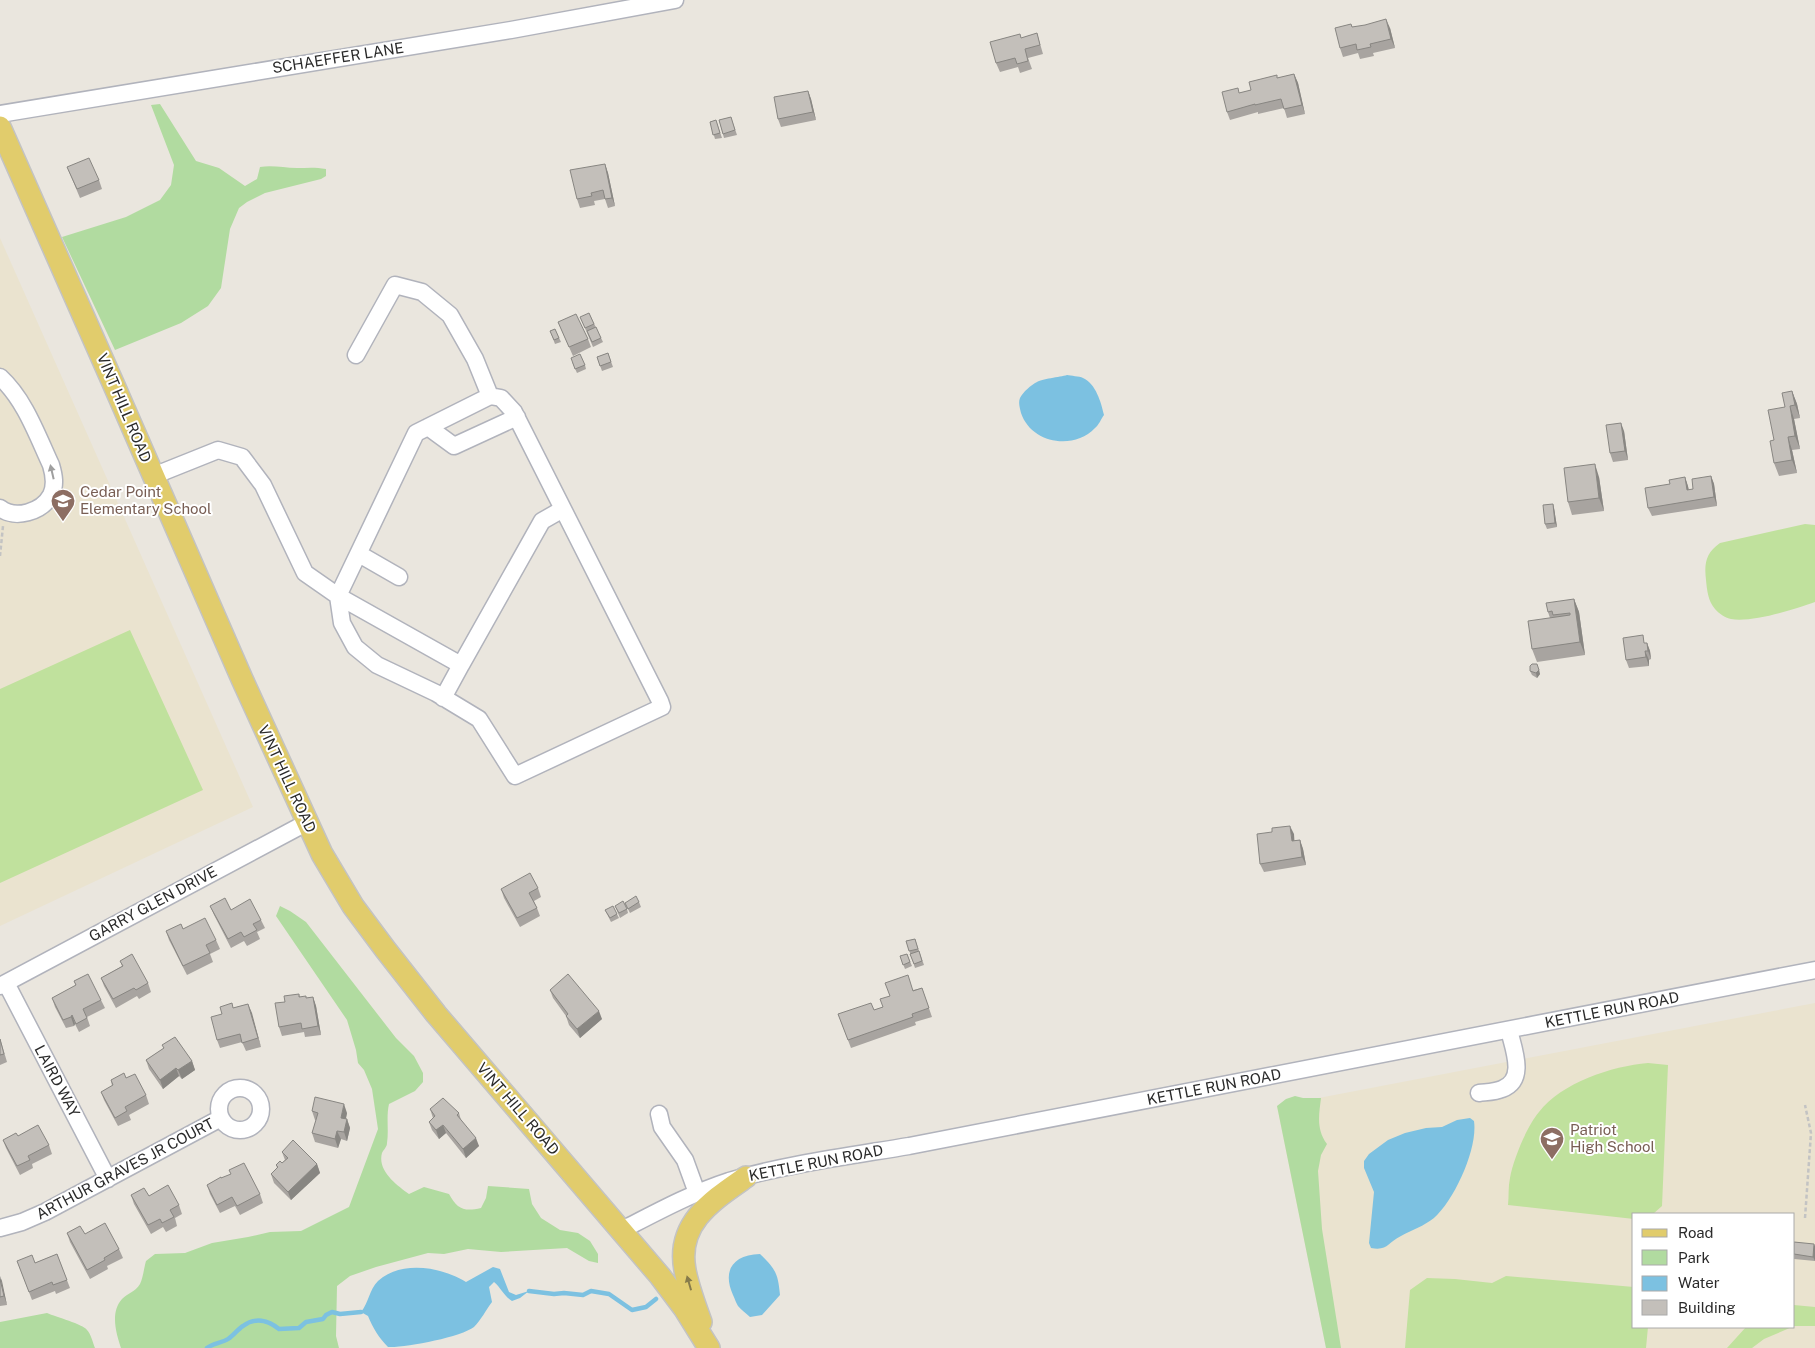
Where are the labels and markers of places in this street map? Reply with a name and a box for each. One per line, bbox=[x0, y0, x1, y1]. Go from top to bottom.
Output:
place label: Cedar Point Elementary School bbox=[80, 483, 212, 517]
school or university icon: Cedar Point Elementary School bbox=[50, 488, 76, 522]
place label: Patriot High School bbox=[1570, 1121, 1655, 1155]
school or university icon: Patriot High School bbox=[1539, 1126, 1565, 1160]

